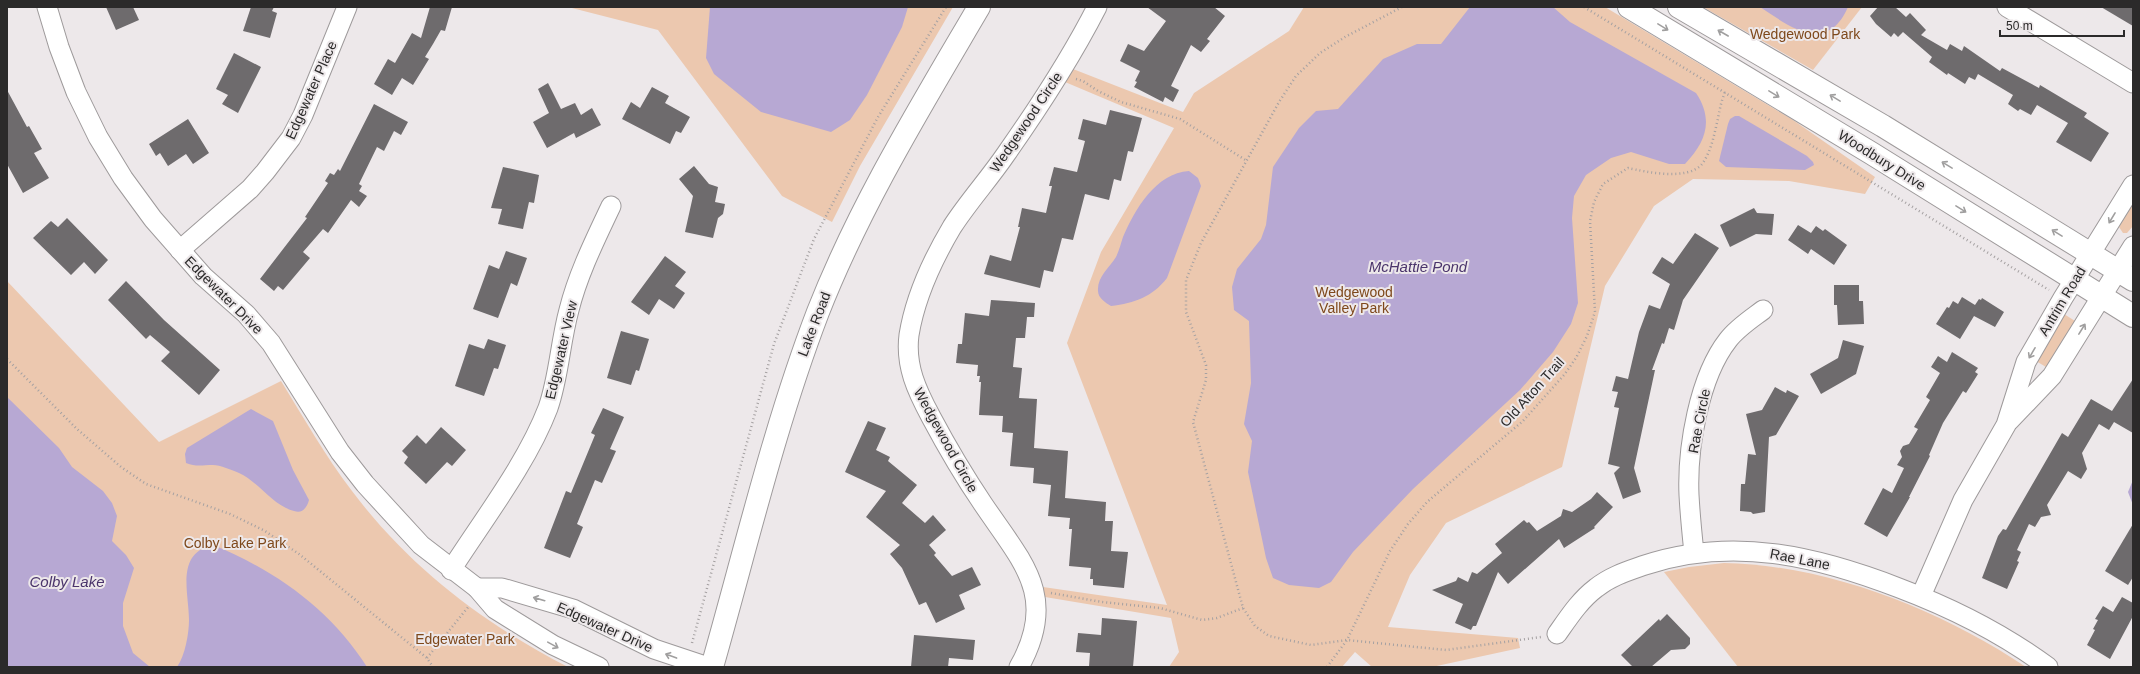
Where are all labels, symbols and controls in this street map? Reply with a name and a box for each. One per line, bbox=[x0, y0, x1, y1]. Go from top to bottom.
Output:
scale bar bbox=[2000, 12, 2124, 38]
text: 50 m bbox=[2006, 19, 2033, 33]
one-way arrow bbox=[1657, 24, 1669, 32]
park label: Wedgewood Park bbox=[1750, 26, 1861, 42]
one-way arrow bbox=[1717, 28, 1729, 36]
street label: Edgewater Place bbox=[282, 38, 340, 142]
street label: Wedgewood Circle bbox=[987, 69, 1066, 175]
one-way arrow bbox=[1768, 91, 1780, 99]
one-way arrow bbox=[1830, 93, 1842, 101]
street label: Woodbury Drive bbox=[1835, 127, 1929, 193]
one-way arrow bbox=[1941, 160, 1953, 168]
one-way arrow bbox=[1955, 205, 1966, 213]
one-way arrow bbox=[2108, 212, 2116, 224]
one-way arrow bbox=[2051, 229, 2063, 237]
street label: Edgewater Drive bbox=[182, 253, 266, 337]
water label: McHattie Pond bbox=[1369, 258, 1468, 275]
street label: Antrim Road bbox=[2035, 264, 2089, 338]
park label: Wedgewood Valley Park bbox=[1315, 284, 1393, 316]
street label: Lake Road bbox=[794, 290, 834, 358]
street label: Edgewater View bbox=[542, 298, 580, 401]
one-way arrow bbox=[2078, 323, 2086, 335]
one-way arrow bbox=[2027, 347, 2035, 359]
street label: Old Afton Trail bbox=[1497, 354, 1567, 430]
street label: Wedgewood Circle bbox=[911, 385, 982, 495]
street label: Rae Circle bbox=[1685, 387, 1713, 455]
park label: Colby Lake Park bbox=[184, 535, 287, 551]
street label: Rae Lane bbox=[1769, 545, 1832, 573]
water label: Colby Lake bbox=[29, 573, 105, 590]
one-way arrow bbox=[532, 595, 545, 602]
street label: Edgewater Drive bbox=[554, 599, 656, 655]
park label: Edgewater Park bbox=[415, 631, 516, 647]
one-way arrow bbox=[547, 641, 559, 649]
one-way arrow bbox=[665, 651, 677, 659]

